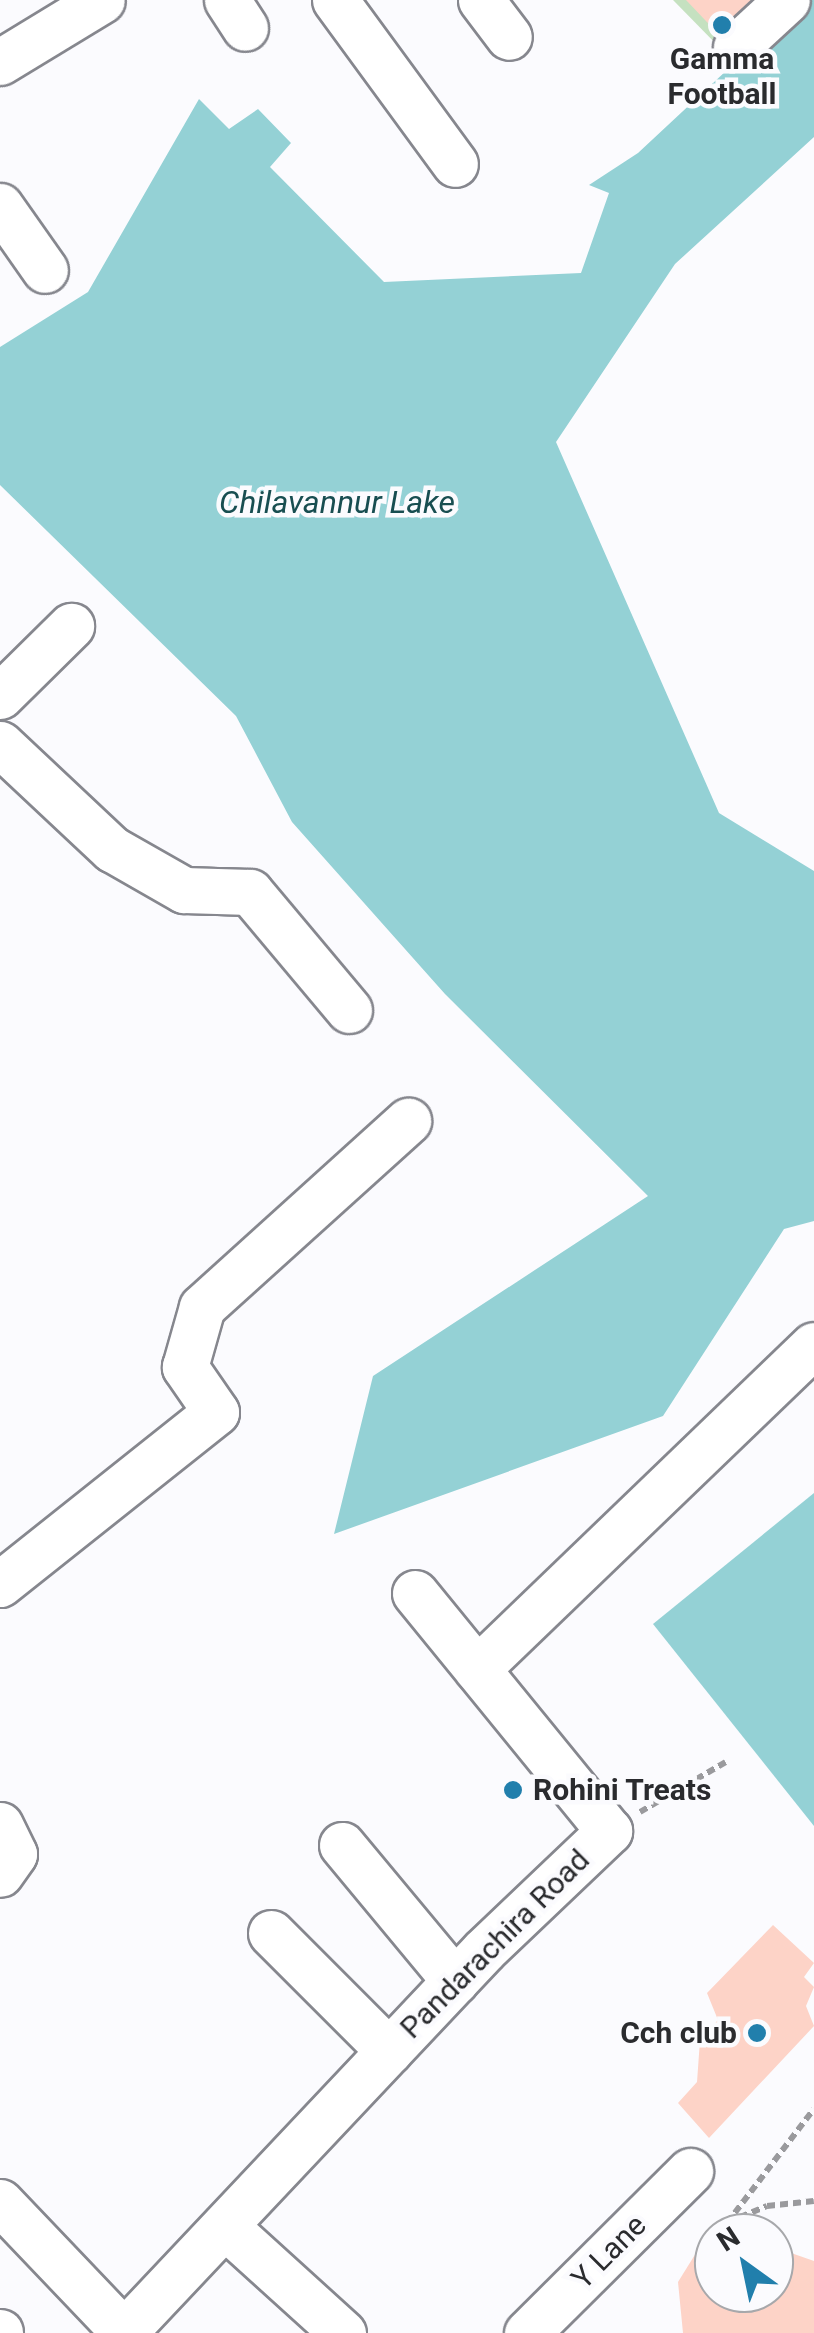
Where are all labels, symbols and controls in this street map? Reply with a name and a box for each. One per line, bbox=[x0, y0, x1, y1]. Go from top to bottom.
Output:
marker: Gamma Football bbox=[711, 14, 733, 36]
place label: Gamma Football bbox=[668, 41, 776, 112]
water label: Chilavannur Lake bbox=[219, 483, 455, 521]
place label: Rohini Treats bbox=[533, 1772, 712, 1808]
marker: Rohini Treats bbox=[502, 1779, 524, 1801]
street label: Pandarachira Road bbox=[393, 1842, 597, 2046]
place label: Cch club bbox=[620, 2015, 737, 2051]
marker: Cch club bbox=[746, 2022, 768, 2044]
street label: Y Lane bbox=[564, 2207, 654, 2297]
north arrow bbox=[694, 2213, 794, 2313]
text: N bbox=[711, 2220, 746, 2258]

